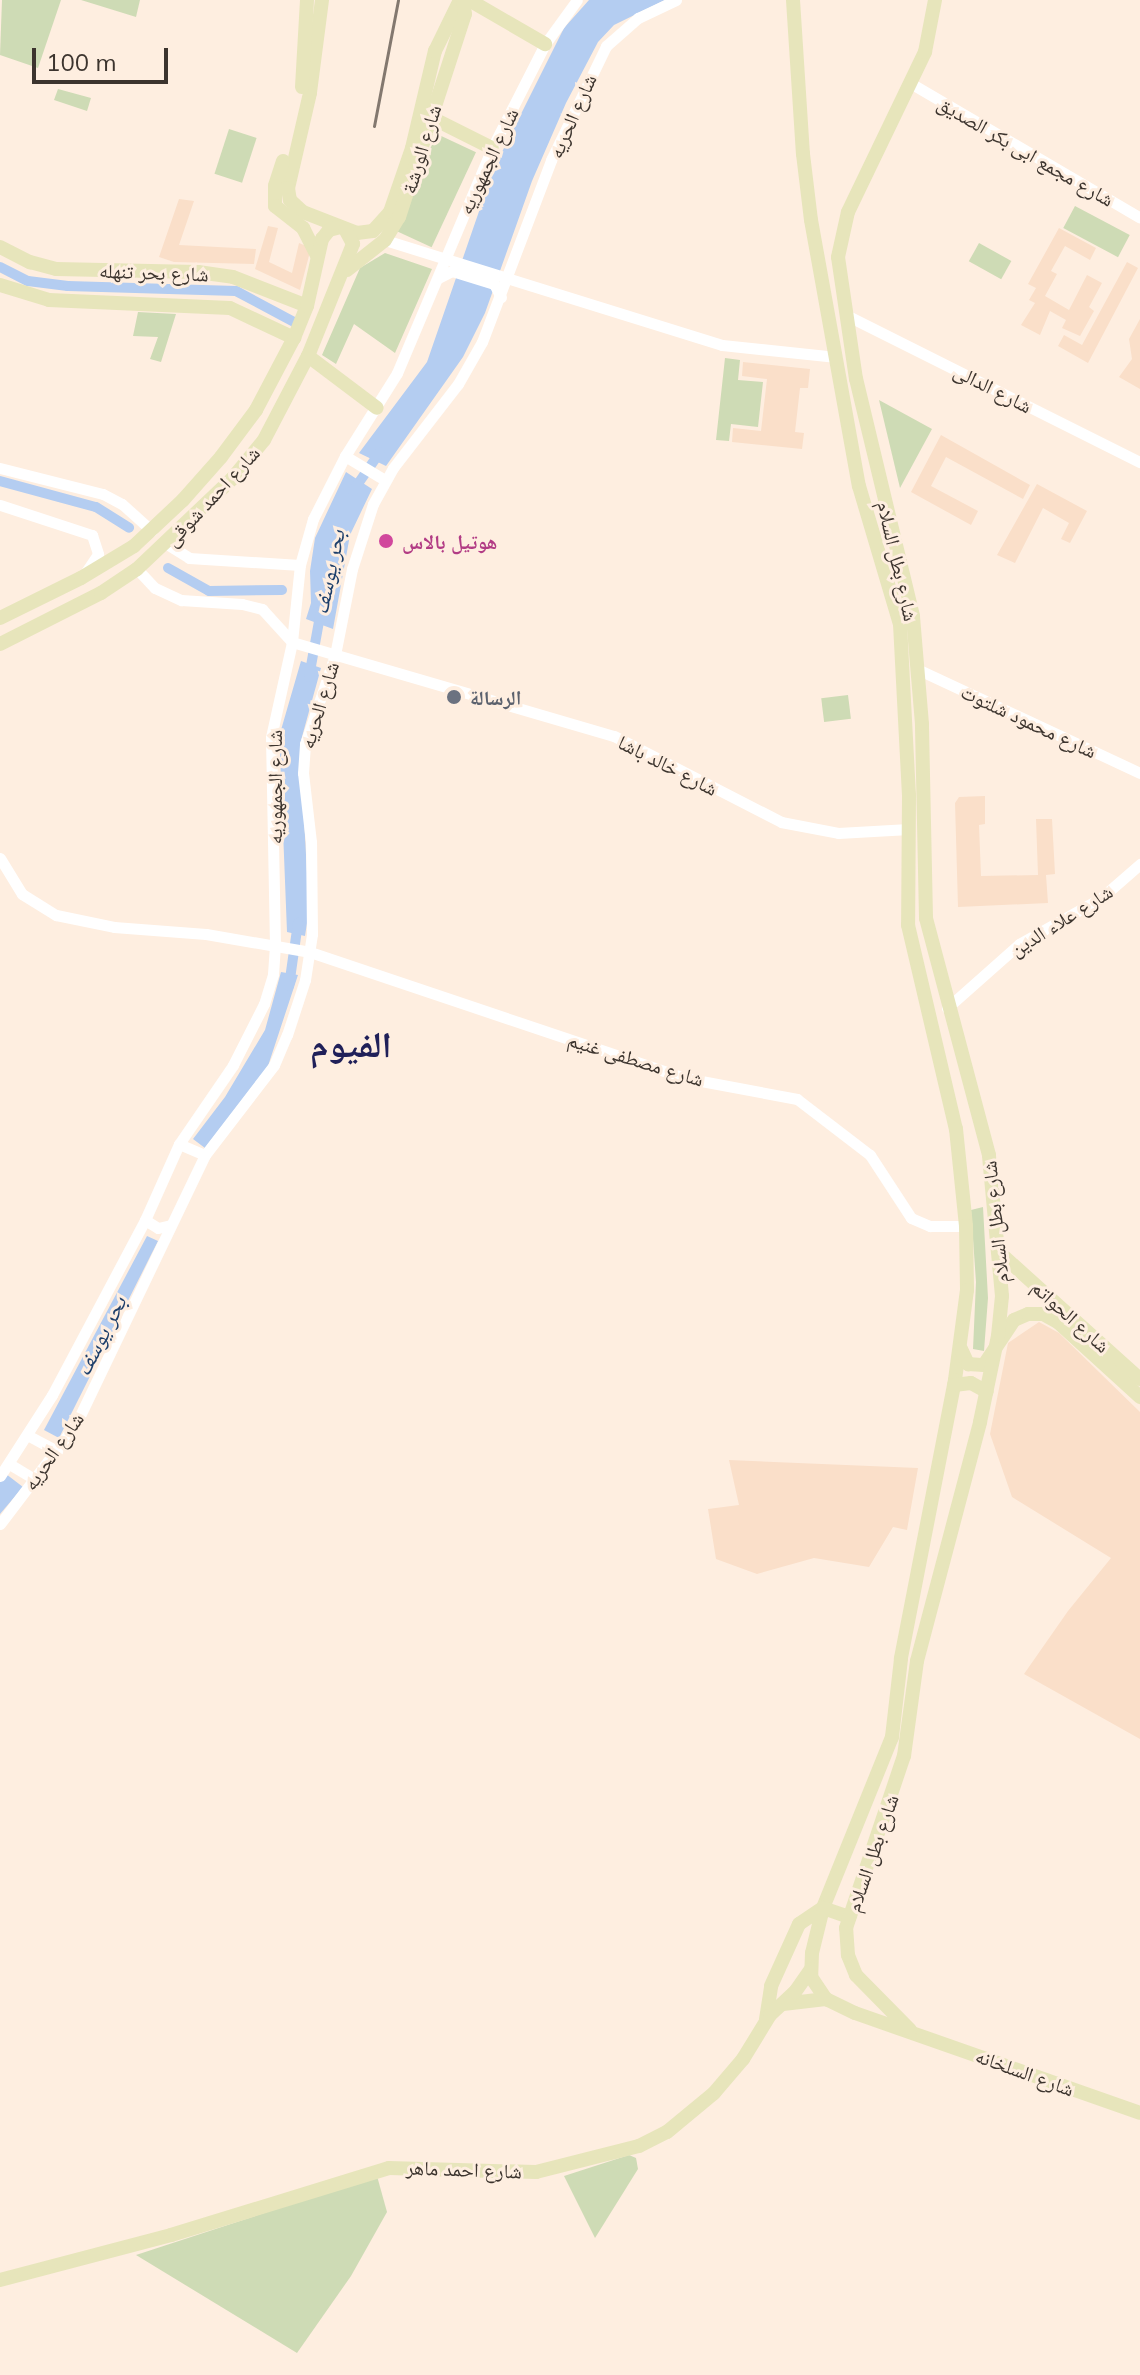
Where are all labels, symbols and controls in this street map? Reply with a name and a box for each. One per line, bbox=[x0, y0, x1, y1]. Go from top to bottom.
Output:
scale bar bbox=[36, 32, 172, 82]
text: 100 m bbox=[46, 47, 117, 77]
street label: شارع الحريه bbox=[543, 70, 601, 162]
street label: شارع مجمع ابى بكر الصديق bbox=[934, 91, 1118, 211]
street label: شارع الورشة bbox=[396, 102, 446, 196]
street label: شارع الجمهوريه bbox=[453, 104, 523, 218]
street label: شارع بحر تنهله bbox=[99, 258, 209, 286]
street label: شارع الدالى bbox=[950, 358, 1036, 418]
street label: شارع احمد شوقى bbox=[159, 441, 265, 551]
street label: شارع بطل السلام bbox=[873, 499, 923, 623]
water label: بحر يوسف bbox=[307, 527, 351, 617]
place label: هوتيل بالاس bbox=[402, 529, 497, 553]
marker: هوتيل بالاس bbox=[377, 532, 395, 550]
street label: شارع الحريه bbox=[294, 659, 344, 751]
street label: شارع محمود شلتوت bbox=[957, 679, 1101, 763]
place label: الرسالة bbox=[470, 685, 521, 709]
marker: الرسالة bbox=[445, 688, 463, 706]
street label: شارع الجمهوريه bbox=[262, 730, 286, 844]
street label: شارع خالد باشا bbox=[614, 730, 722, 800]
street label: شارع علاء الدين bbox=[1005, 879, 1117, 961]
district label: الفيوم bbox=[310, 1022, 392, 1066]
street label: شارع مصطفى غنيم bbox=[565, 1027, 707, 1091]
street label: شارع بطل السلام bbox=[977, 1160, 1013, 1284]
street label: شارع الحواتم bbox=[1027, 1275, 1115, 1357]
water label: بحر يوسف bbox=[70, 1292, 132, 1380]
street label: شارع الحريه bbox=[17, 1407, 89, 1495]
street label: شارع بطل السلام bbox=[841, 1791, 903, 1915]
street label: شارع السلخانه bbox=[972, 2043, 1078, 2101]
street label: شارع احمد ماهر bbox=[406, 2155, 522, 2183]

